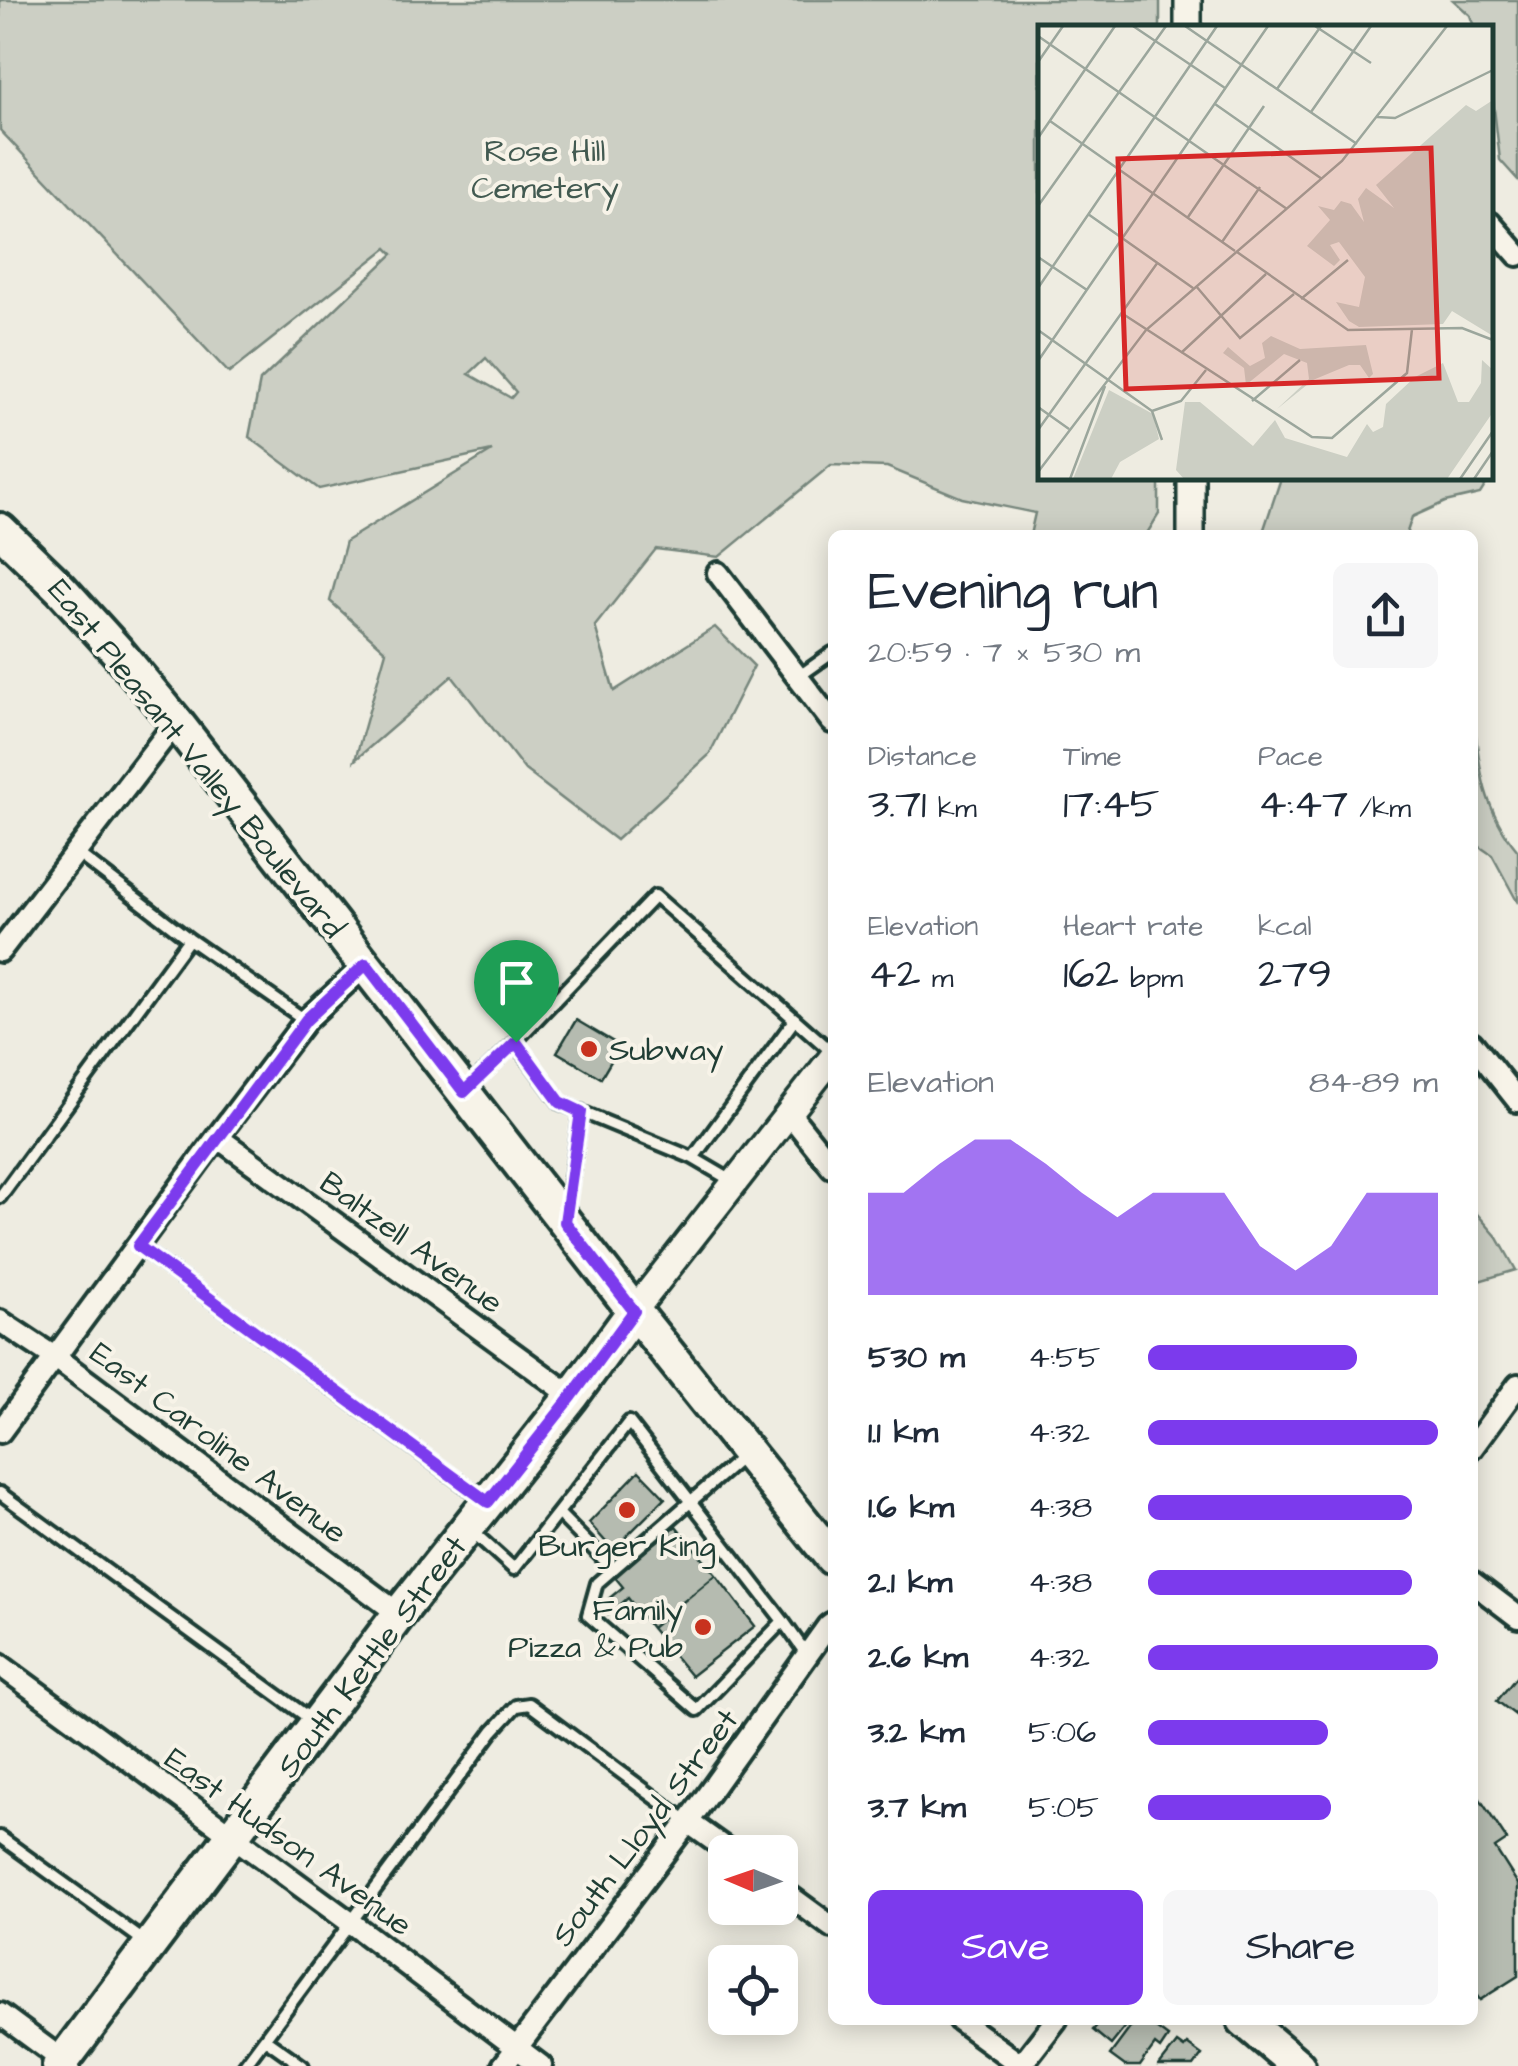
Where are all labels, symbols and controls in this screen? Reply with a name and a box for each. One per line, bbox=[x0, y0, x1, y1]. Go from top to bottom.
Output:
inset map bbox=[1038, 25, 1493, 480]
park label: Rose Hill Cemetery bbox=[471, 129, 619, 211]
text: Evening run bbox=[868, 554, 1158, 630]
button: share bbox=[1333, 563, 1438, 668]
street label: East Pleasant Valley Boulevard bbox=[37, 570, 355, 948]
text: 20:59 · 7 × 530 m bbox=[868, 630, 1140, 675]
text: Distance bbox=[868, 737, 977, 776]
text: Time bbox=[1063, 737, 1122, 776]
text: Pace bbox=[1258, 737, 1323, 776]
text: 3.71 bbox=[868, 776, 927, 834]
text: 17:45 bbox=[1063, 776, 1160, 834]
text: 4:47 bbox=[1258, 776, 1348, 834]
text: km bbox=[927, 789, 977, 828]
text: /km bbox=[1348, 789, 1411, 828]
text: Elevation bbox=[868, 907, 978, 946]
text: Heart rate bbox=[1063, 907, 1204, 946]
text: kcal bbox=[1258, 907, 1312, 946]
pin bbox=[474, 940, 559, 1043]
text: 42 bbox=[868, 946, 921, 1004]
text: 162 bbox=[1063, 946, 1119, 1004]
text: 279 bbox=[1258, 946, 1332, 1004]
icon: arrive bbox=[489, 955, 544, 1010]
text: m bbox=[921, 959, 954, 998]
text: bpm bbox=[1119, 959, 1183, 998]
place label: Subway bbox=[609, 1028, 724, 1073]
marker: Subway bbox=[578, 1038, 600, 1060]
text: Elevation bbox=[868, 1060, 994, 1105]
text: 84–89 m bbox=[1309, 1060, 1438, 1105]
street label: Baltzell Avenue bbox=[310, 1161, 512, 1325]
street label: East Caroline Avenue bbox=[80, 1331, 356, 1555]
text: 530 m bbox=[868, 1335, 965, 1380]
text: 4:55 bbox=[1028, 1335, 1100, 1380]
text: 1.1 km bbox=[868, 1410, 938, 1455]
text: 4:32 bbox=[1028, 1410, 1090, 1455]
text: 1.6 km bbox=[868, 1485, 954, 1530]
text: 4:38 bbox=[1028, 1485, 1092, 1530]
marker: Burger King bbox=[616, 1499, 638, 1521]
place label: Burger King bbox=[538, 1524, 716, 1569]
street label: South Kettle Street bbox=[266, 1526, 478, 1787]
text: 2.1 km bbox=[868, 1560, 952, 1605]
text: 4:38 bbox=[1028, 1560, 1092, 1605]
place label: Family Pizza & Pub bbox=[508, 1588, 683, 1670]
marker: Family Pizza & Pub bbox=[692, 1616, 714, 1638]
text: 2.6 km bbox=[868, 1635, 968, 1680]
text: 4:32 bbox=[1028, 1635, 1090, 1680]
street label: South Lloyd Street bbox=[541, 1700, 750, 1956]
text: 3.2 km bbox=[868, 1710, 964, 1755]
text: 5:06 bbox=[1028, 1710, 1096, 1755]
street label: East Hudson Avenue bbox=[155, 1737, 421, 1947]
text: 3.7 km bbox=[868, 1785, 966, 1830]
text: 5:05 bbox=[1028, 1785, 1099, 1830]
north arrow bbox=[708, 1835, 798, 1925]
map controls bbox=[708, 1835, 798, 2035]
button: Save bbox=[868, 1890, 1143, 2005]
button: Share bbox=[1163, 1890, 1438, 2005]
button: locate bbox=[708, 1945, 798, 2035]

